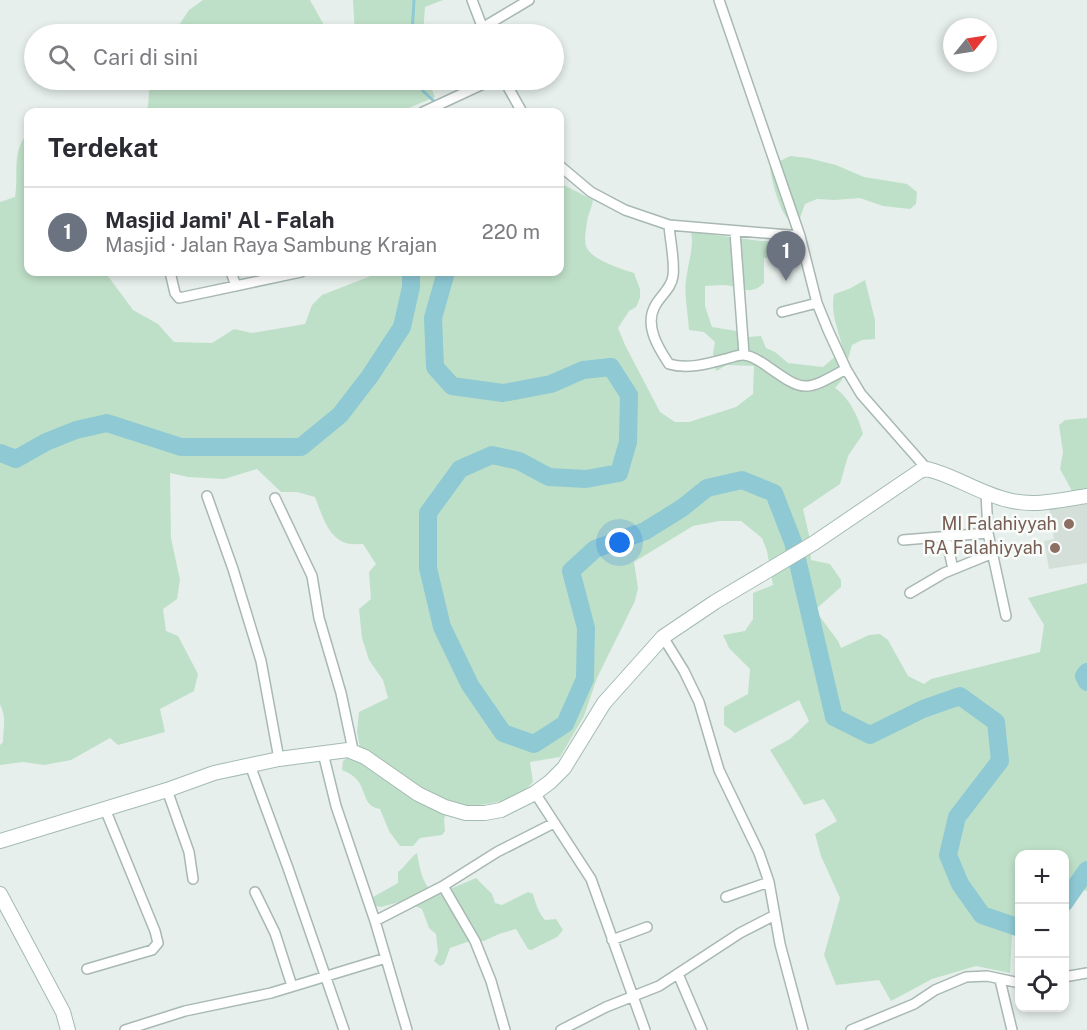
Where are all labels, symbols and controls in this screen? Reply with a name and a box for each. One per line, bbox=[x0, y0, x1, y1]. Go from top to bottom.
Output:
north arrow bbox=[943, 18, 997, 72]
search box bbox=[24, 24, 564, 90]
icon: search bbox=[45, 41, 78, 74]
text: Cari di sini bbox=[93, 44, 198, 70]
text: Terdekat bbox=[48, 132, 158, 163]
text: Masjid Jami' Al - Falah bbox=[105, 207, 334, 233]
text: 1 bbox=[63, 220, 72, 244]
text: 220 m bbox=[482, 220, 540, 244]
pin: 1 bbox=[766, 232, 806, 281]
text: Masjid · Jalan Raya Sambung Krajan bbox=[105, 233, 437, 257]
place label: MI Falahiyyah bbox=[941, 513, 1057, 534]
marker: MI Falahiyyah bbox=[1062, 517, 1076, 531]
your location bbox=[605, 528, 634, 557]
place label: RA Falahiyyah bbox=[923, 537, 1043, 558]
marker: RA Falahiyyah bbox=[1048, 541, 1062, 555]
map controls bbox=[1015, 850, 1069, 1012]
button: + bbox=[1015, 850, 1069, 904]
button: − bbox=[1015, 904, 1069, 958]
button: locate bbox=[1015, 958, 1069, 1012]

